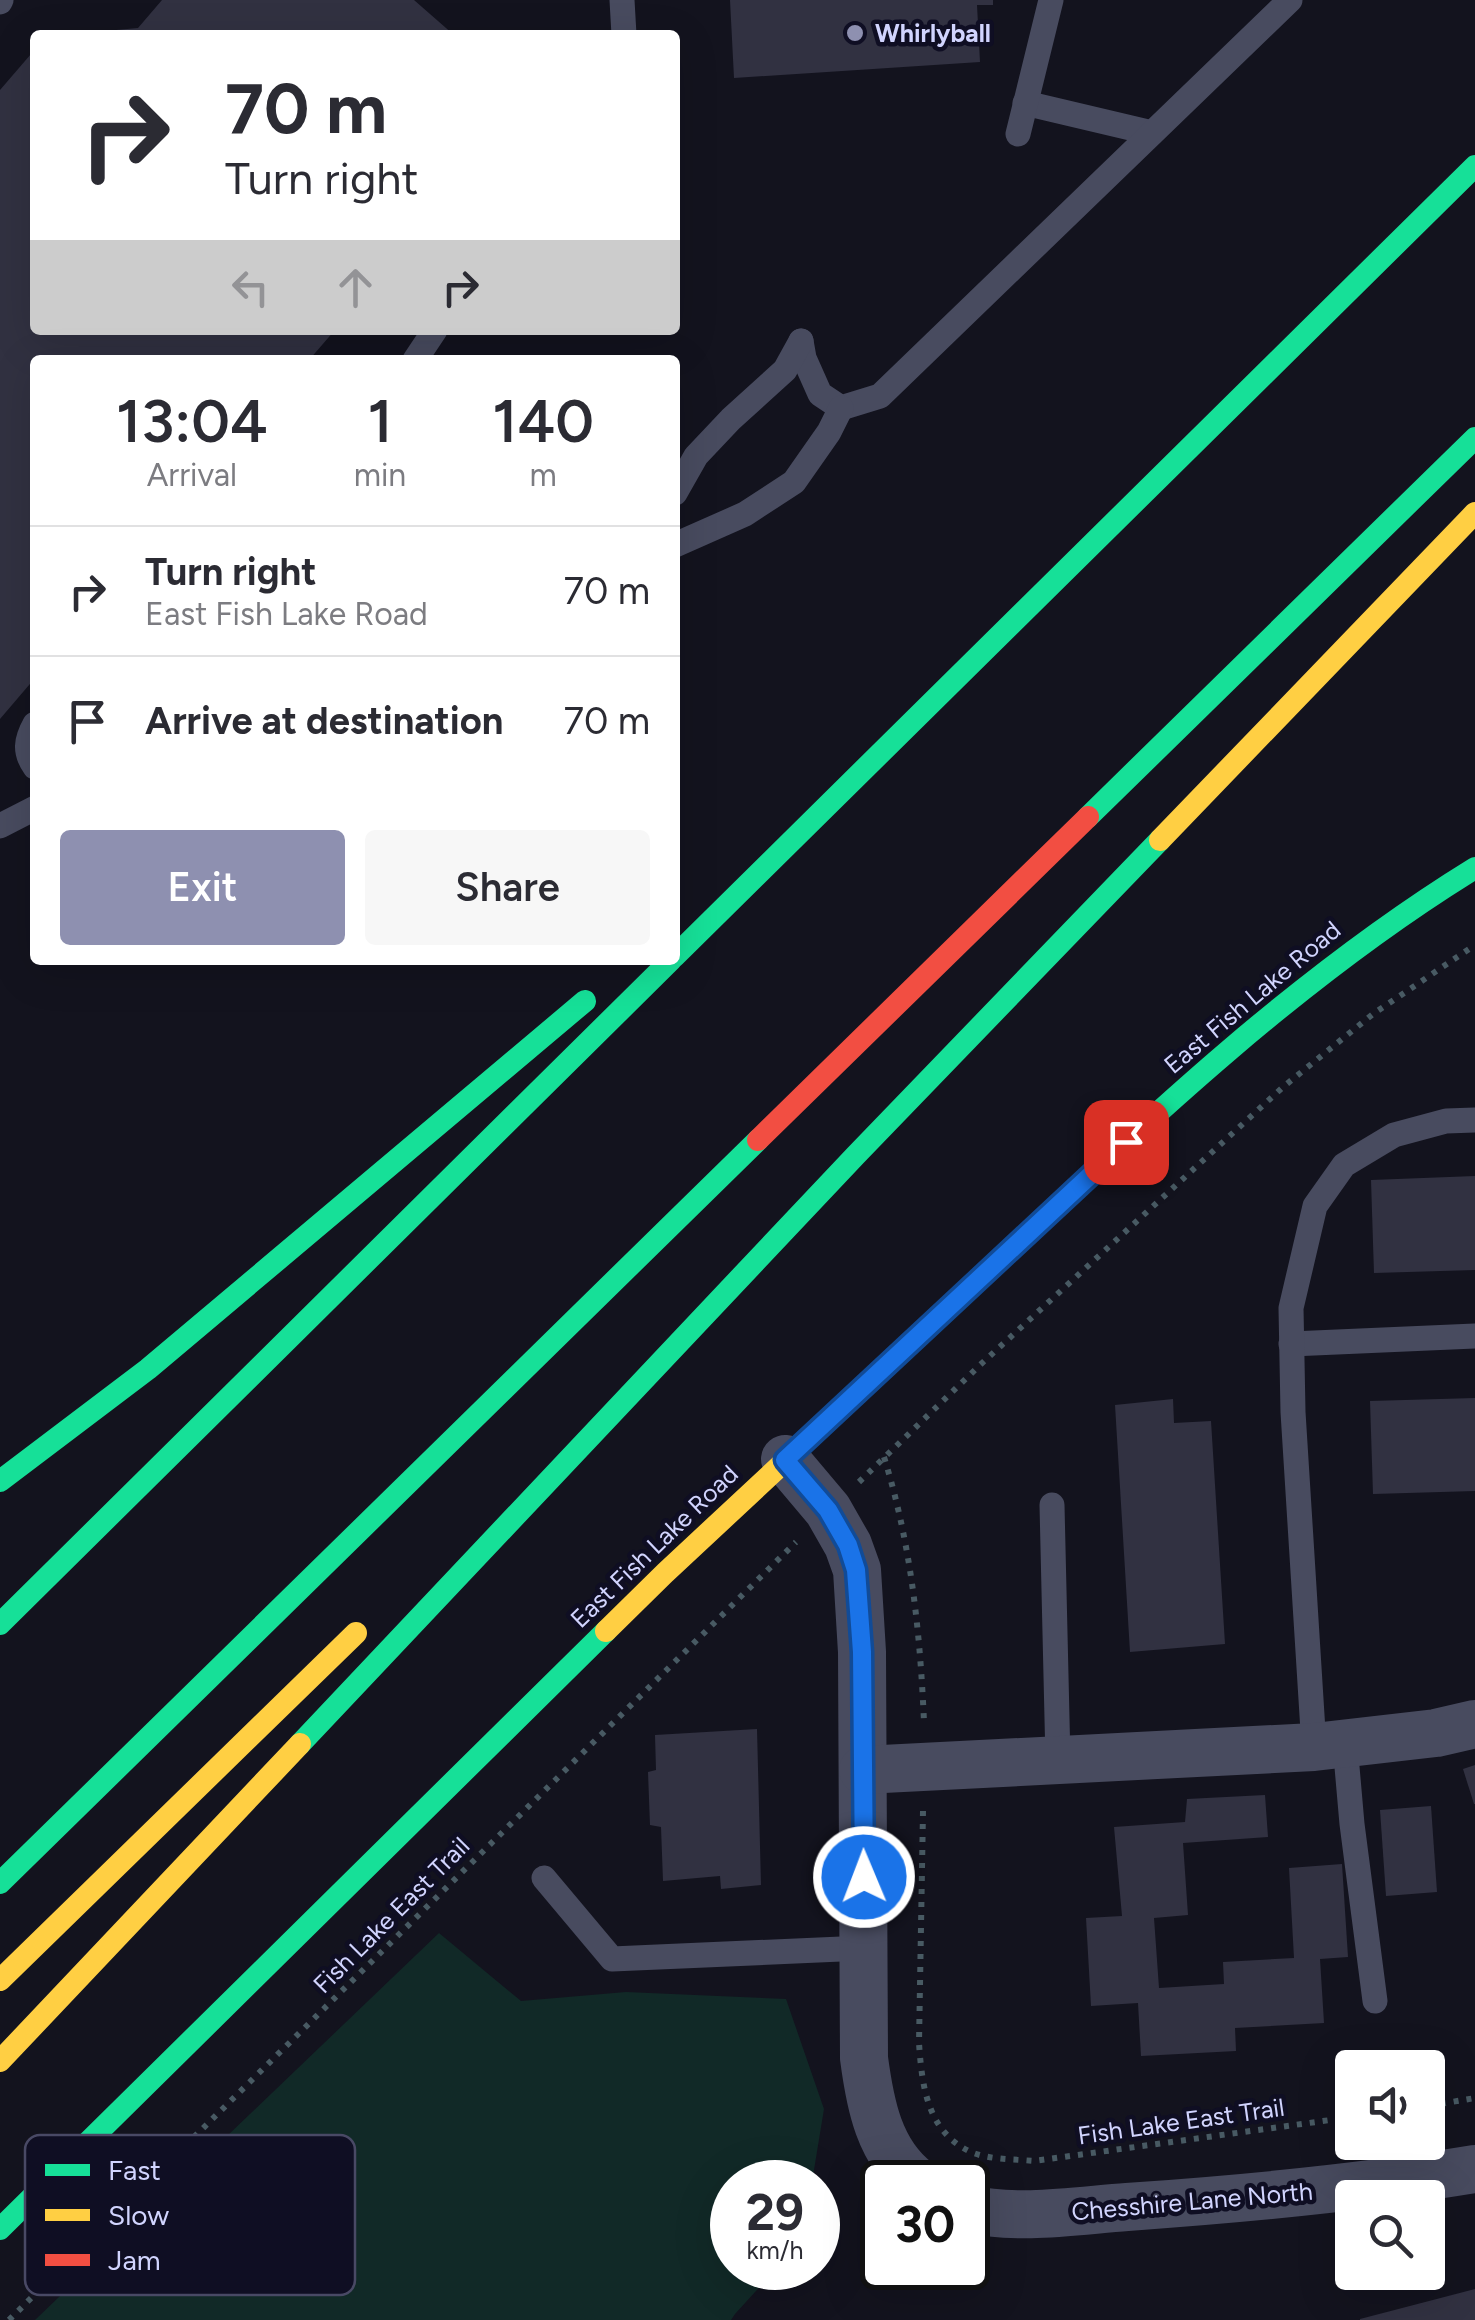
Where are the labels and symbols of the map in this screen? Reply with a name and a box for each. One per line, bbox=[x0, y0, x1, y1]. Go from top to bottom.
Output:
place label: Whirlyball bbox=[875, 18, 991, 48]
marker: Whirlyball bbox=[844, 22, 866, 44]
street label: East Fish Lake Road bbox=[1158, 914, 1346, 1080]
pin bbox=[1084, 1100, 1169, 1185]
street label: East Fish Lake Road bbox=[564, 1458, 744, 1634]
position arrow bbox=[812, 1825, 916, 1929]
street label: Fish Lake East Trail bbox=[307, 1831, 475, 1999]
street label: Fish Lake East Trail bbox=[1076, 2092, 1286, 2150]
legend bbox=[25, 2135, 355, 2295]
text: Fast bbox=[108, 2153, 161, 2187]
speed limit sign: 30 bbox=[860, 2160, 990, 2290]
street label: Chesshire Lane North bbox=[1070, 2176, 1314, 2226]
text: Slow bbox=[108, 2198, 169, 2232]
text: Jam bbox=[108, 2243, 161, 2277]

